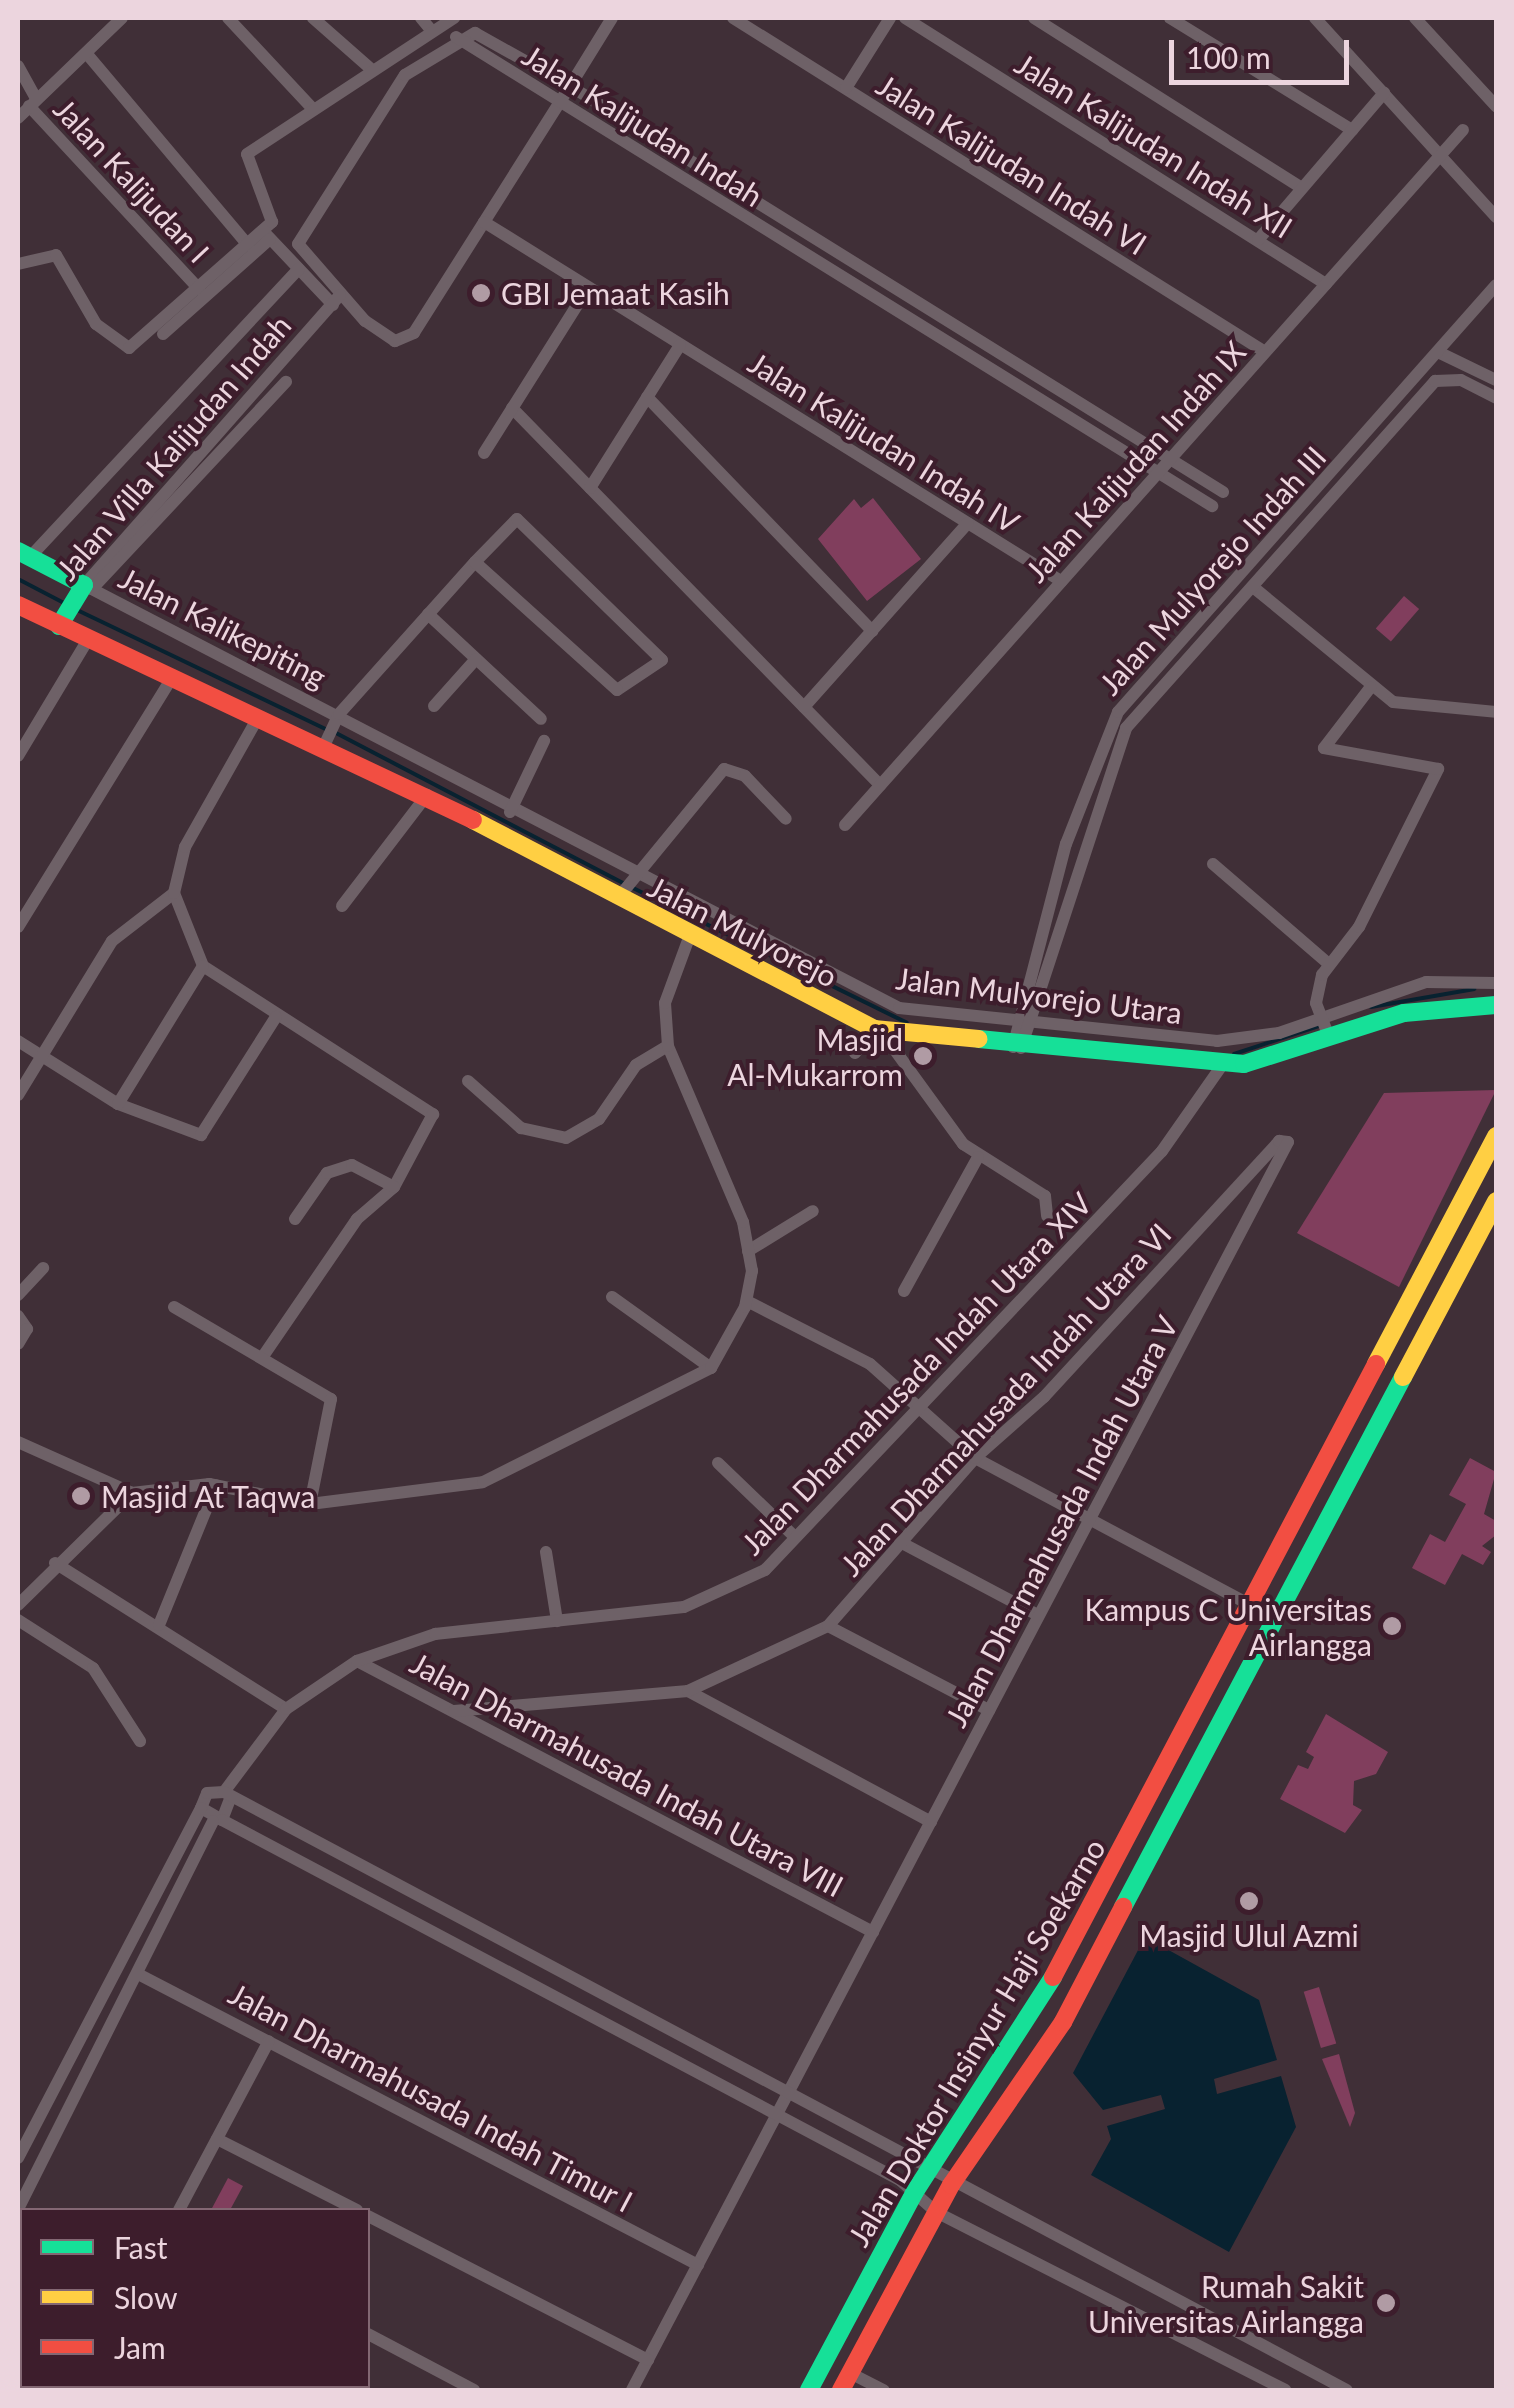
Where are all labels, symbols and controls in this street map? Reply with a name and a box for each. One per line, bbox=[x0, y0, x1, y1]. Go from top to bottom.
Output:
scale bar bbox=[1174, 20, 1354, 82]
street label: Jalan Kalijudan Indah bbox=[517, 37, 769, 213]
text: 100 m bbox=[1186, 39, 1271, 75]
street label: Jalan Kalijudan Indah XII bbox=[1009, 45, 1299, 245]
street label: Jalan Kalijudan Indah VI bbox=[870, 66, 1154, 262]
street label: Jalan Kalijudan I bbox=[47, 91, 217, 269]
place label: GBI Jemaat Kasih bbox=[501, 275, 731, 311]
marker: GBI Jemaat Kasih bbox=[470, 282, 492, 304]
street label: Jalan Villa Kalijudan Indah bbox=[48, 307, 298, 587]
street label: Jalan Kalijudan Indah IX bbox=[1017, 333, 1253, 589]
street label: Jalan Kalijudan Indah IV bbox=[742, 344, 1026, 540]
street label: Jalan Mulyorejo Indah III bbox=[1091, 439, 1333, 701]
street label: Jalan Kalikepiting bbox=[114, 559, 332, 695]
street label: Jalan Mulyorejo bbox=[643, 868, 843, 994]
street label: Jalan Mulyorejo Utara bbox=[894, 960, 1184, 1030]
place label: Masjid Al-Mukarrom bbox=[727, 1021, 903, 1092]
marker: Masjid Al-Mukarrom bbox=[912, 1045, 934, 1067]
street label: Jalan Dharmahusada Indah Utara XIV bbox=[733, 1185, 1099, 1561]
street label: Jalan Dharmahusada Indah Utara VI bbox=[832, 1215, 1178, 1583]
street label: Jalan Dharmahusada Indah Utara V bbox=[937, 1309, 1185, 1733]
place label: Masjid At Taqwa bbox=[101, 1478, 317, 1514]
marker: Masjid At Taqwa bbox=[70, 1485, 92, 1507]
place label: Kampus C Universitas Airlangga bbox=[1085, 1591, 1372, 1662]
marker: Kampus C Universitas Airlangga bbox=[1381, 1615, 1403, 1637]
street label: Jalan Dharmahusada Indah Utara VIII bbox=[404, 1644, 850, 1904]
street label: Jalan Doktor Insinyur Haji Soekarno bbox=[840, 1831, 1112, 2253]
marker: Masjid Ulul Azmi bbox=[1238, 1890, 1260, 1912]
place label: Masjid Ulul Azmi bbox=[1139, 1917, 1359, 1953]
street label: Jalan Dharmahusada Indah Timur I bbox=[223, 1975, 639, 2219]
legend bbox=[20, 2208, 370, 2388]
text: Fast bbox=[114, 2229, 168, 2265]
place label: Rumah Sakit Universitas Airlangga bbox=[1087, 2268, 1364, 2338]
text: Slow bbox=[114, 2279, 177, 2315]
marker: Rumah Sakit Universitas Airlangga bbox=[1373, 2290, 1399, 2316]
text: Jam bbox=[114, 2329, 166, 2365]

